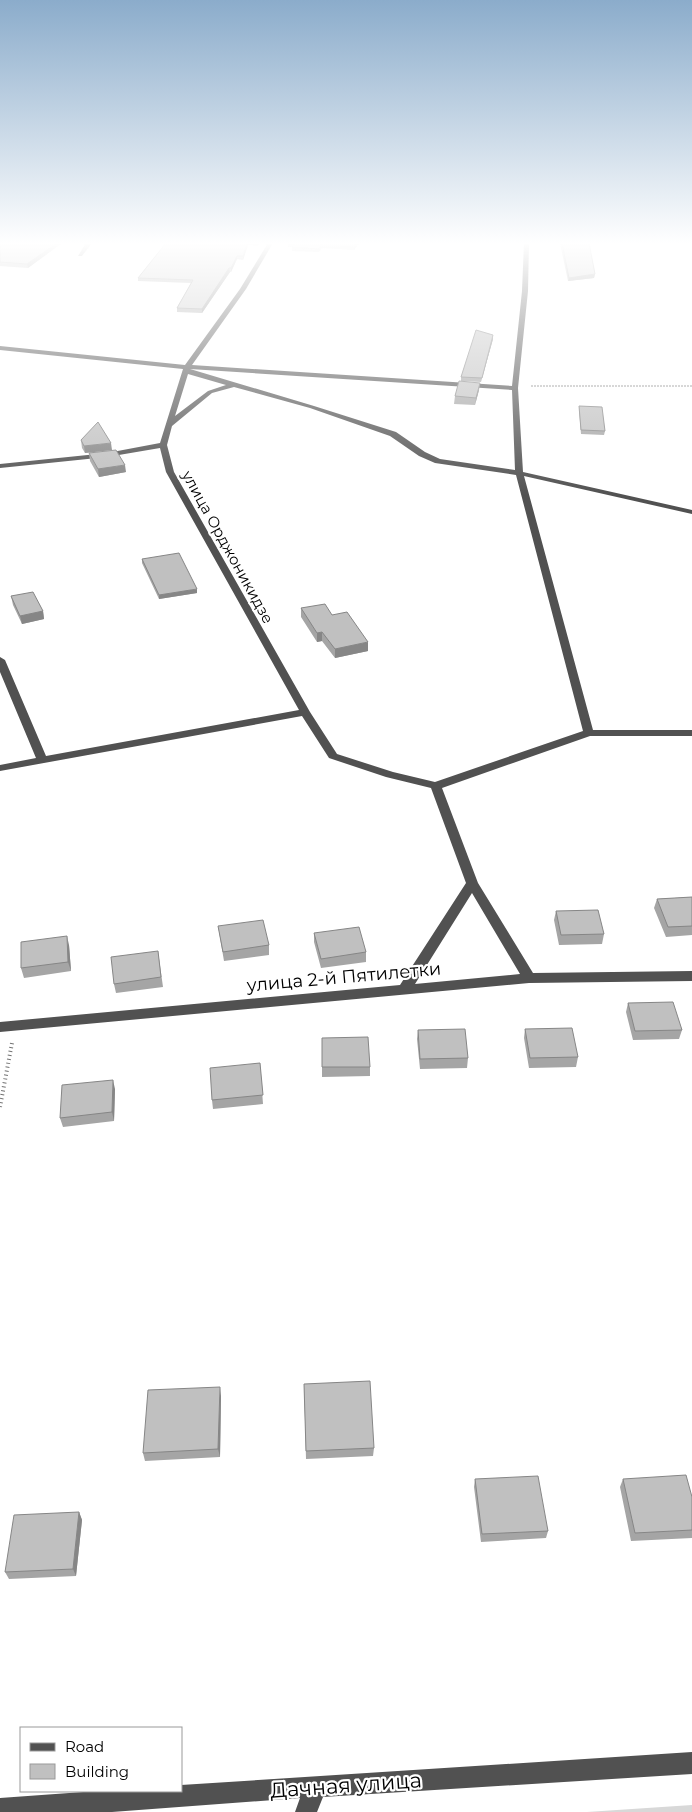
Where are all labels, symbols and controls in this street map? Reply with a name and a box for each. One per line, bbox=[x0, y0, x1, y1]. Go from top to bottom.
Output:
street label: улица Орджоникидзе bbox=[178, 466, 278, 627]
street label: улица 2-й Пятилетки bbox=[245, 958, 442, 997]
legend bbox=[20, 1727, 182, 1792]
text: Road bbox=[65, 1737, 104, 1756]
text: Building bbox=[65, 1762, 129, 1781]
street label: Дачная улица bbox=[269, 1767, 423, 1803]

